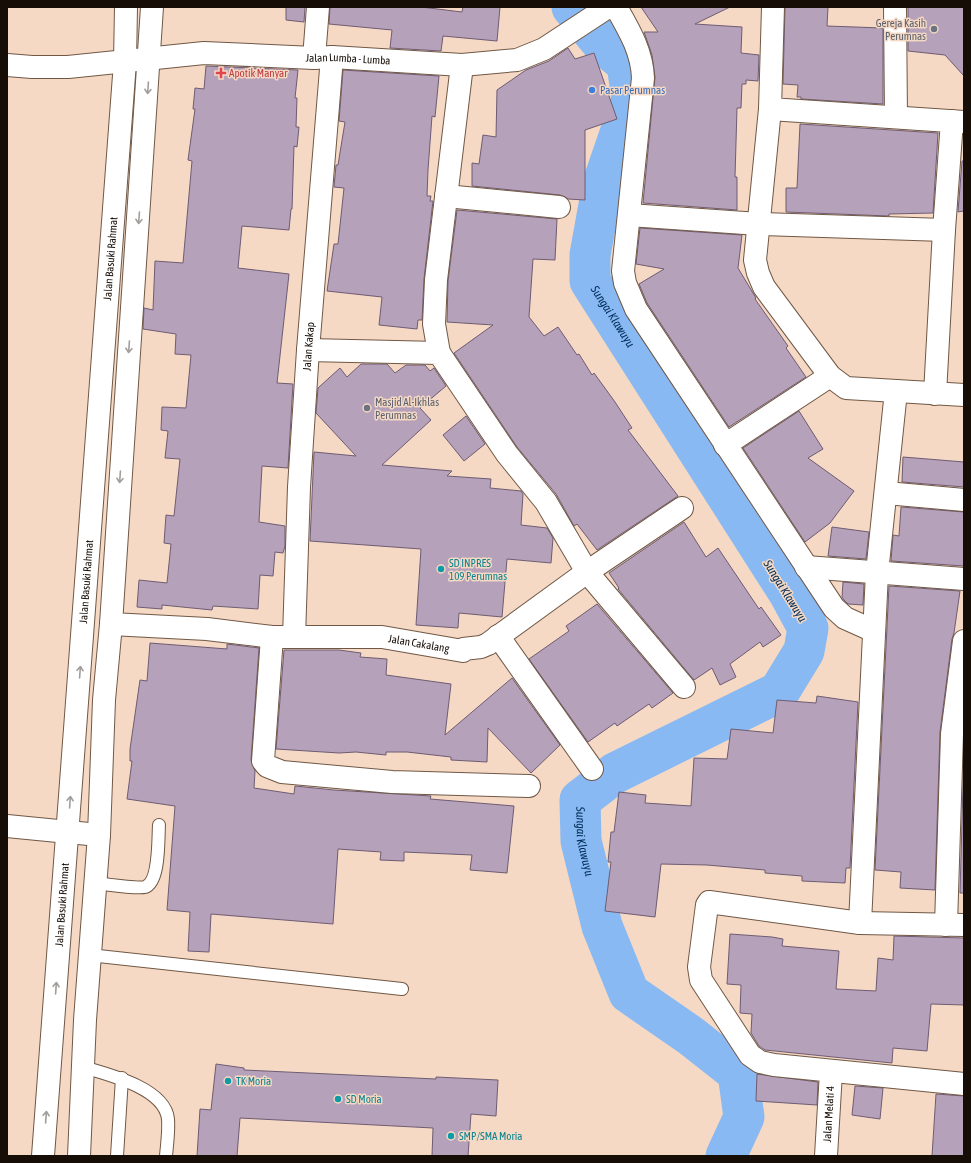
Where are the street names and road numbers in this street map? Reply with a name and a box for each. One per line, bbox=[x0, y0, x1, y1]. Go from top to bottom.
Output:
street label: Jalan Lumba - Lumba bbox=[305, 51, 391, 67]
street label: Jalan Basuki Rahmat bbox=[101, 216, 119, 301]
street label: Jalan Kakap bbox=[301, 321, 316, 371]
street label: Jalan Basuki Rahmat bbox=[77, 539, 95, 624]
street label: Jalan Cakalang bbox=[387, 632, 451, 655]
street label: Jalan Basuki Rahmat bbox=[53, 862, 71, 947]
street label: Jalan Melati 4 bbox=[821, 1086, 836, 1143]

